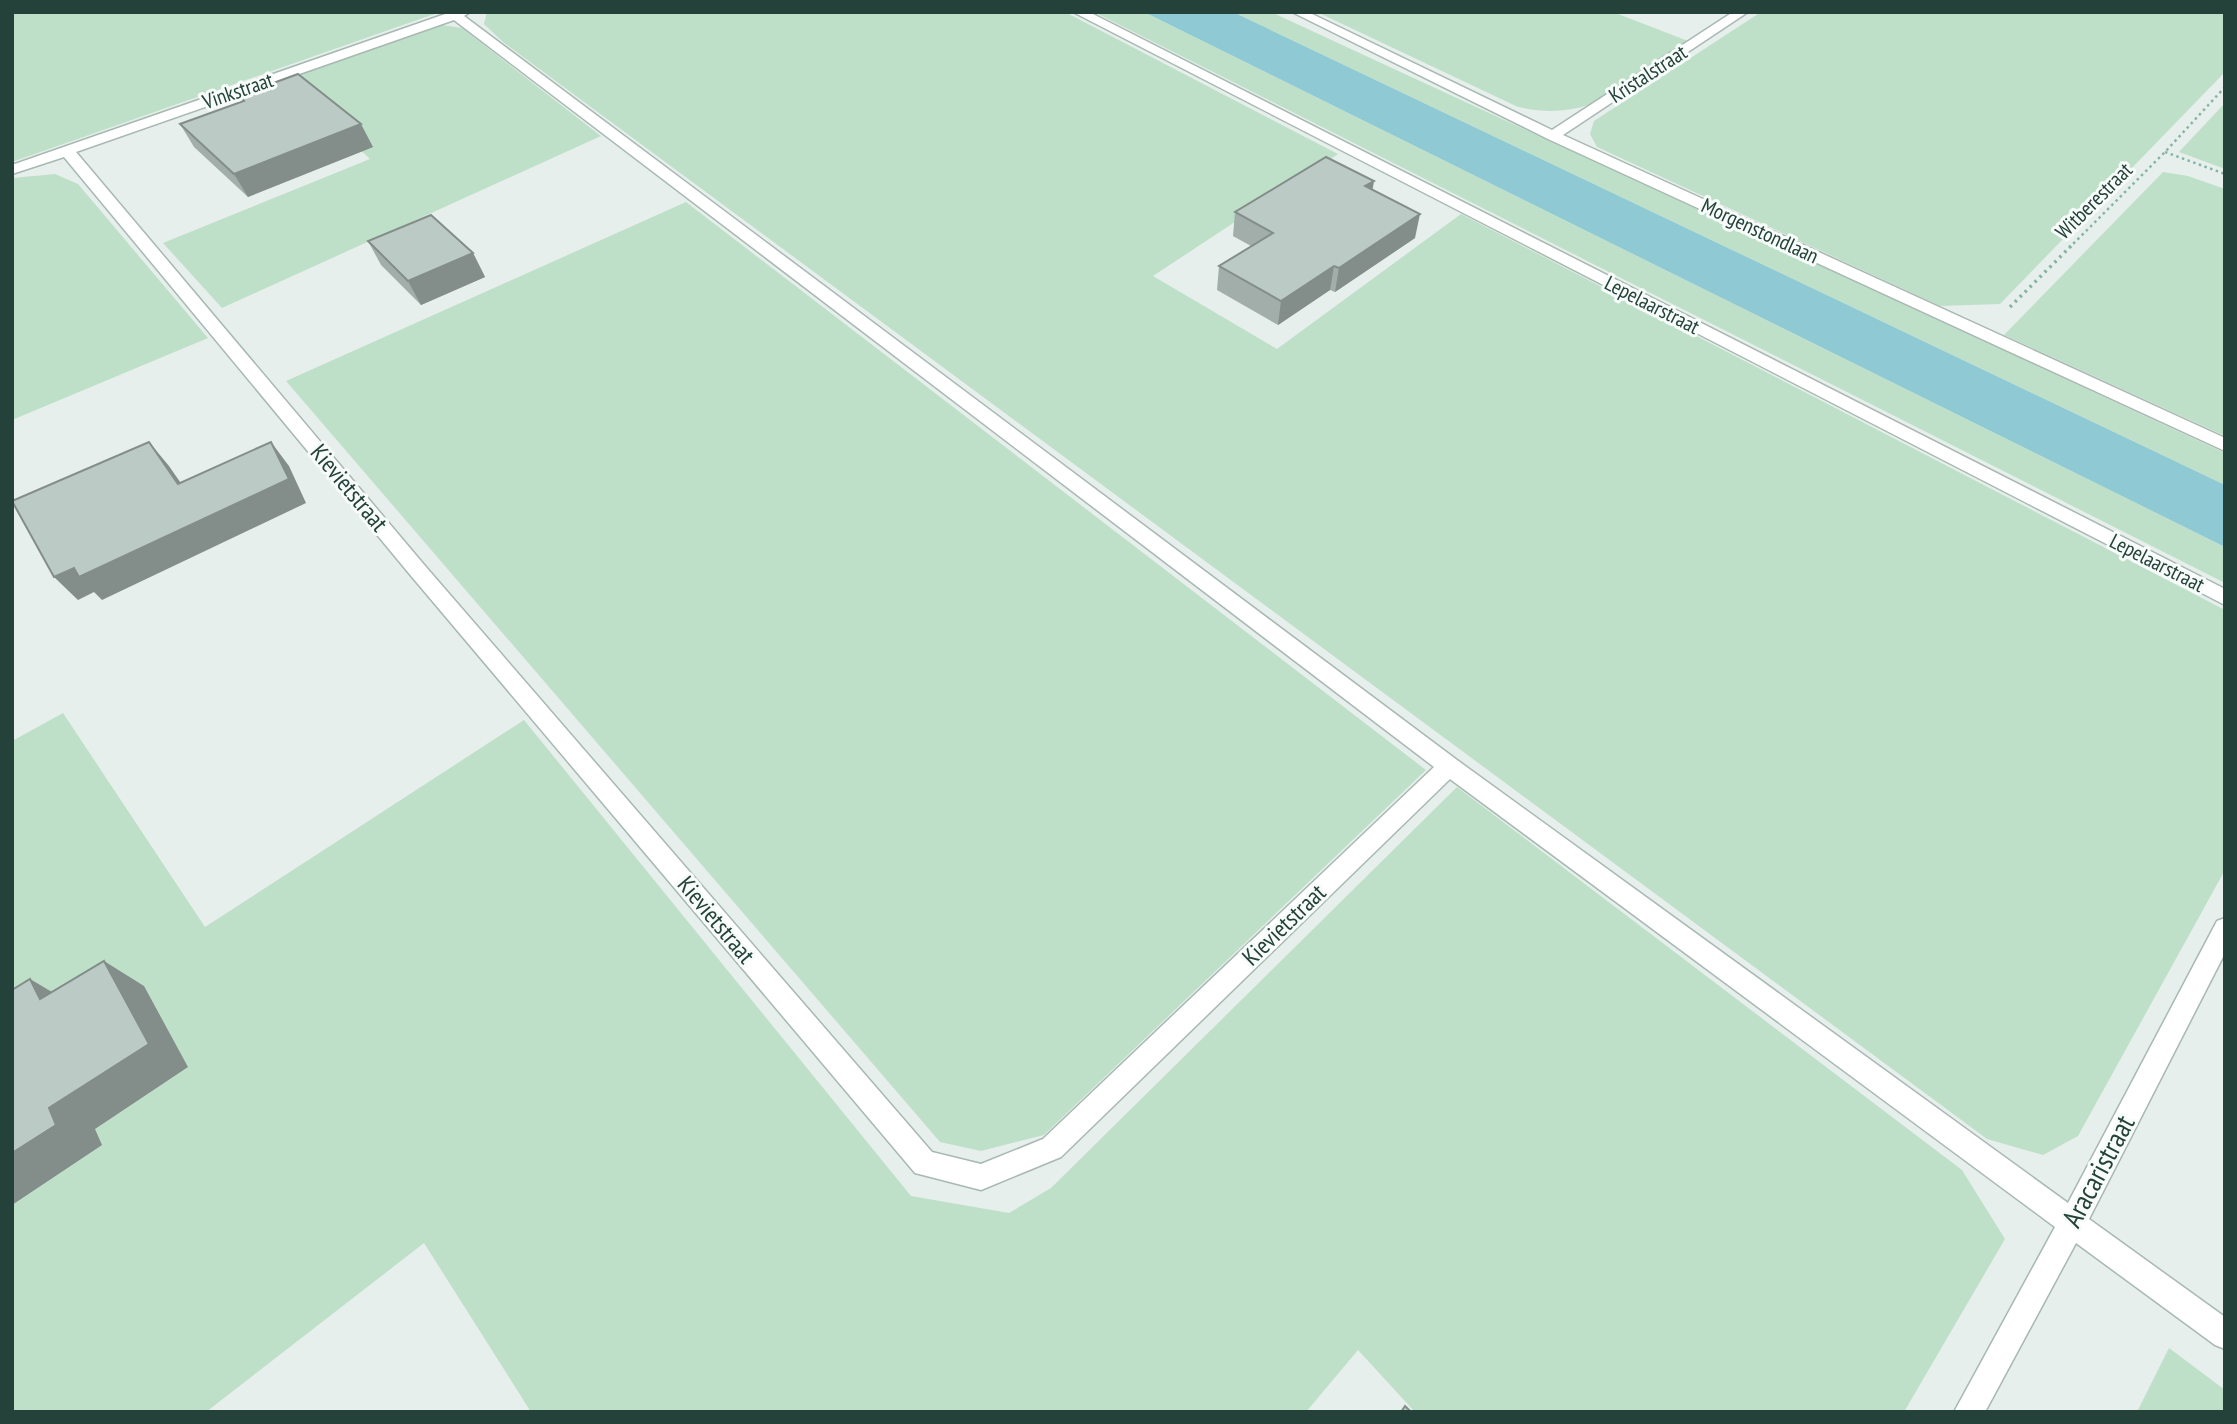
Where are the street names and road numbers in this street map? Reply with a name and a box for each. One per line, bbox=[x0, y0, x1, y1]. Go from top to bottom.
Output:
street label: Kristalstraat bbox=[1604, 38, 1692, 109]
street label: Vinkstraat bbox=[198, 66, 277, 115]
street label: Witberestraat bbox=[2049, 156, 2138, 245]
street label: Morgenstondlaan bbox=[1697, 192, 1823, 269]
street label: Lepelaarstraat bbox=[1600, 269, 1704, 340]
street label: Kievietstraat bbox=[304, 438, 395, 538]
street label: Lepelaarstraat bbox=[2105, 527, 2209, 598]
street label: Kievietstraat bbox=[671, 870, 762, 970]
street label: Kievietstraat bbox=[1235, 877, 1332, 972]
street label: Aracaristraat bbox=[2053, 1108, 2143, 1233]

